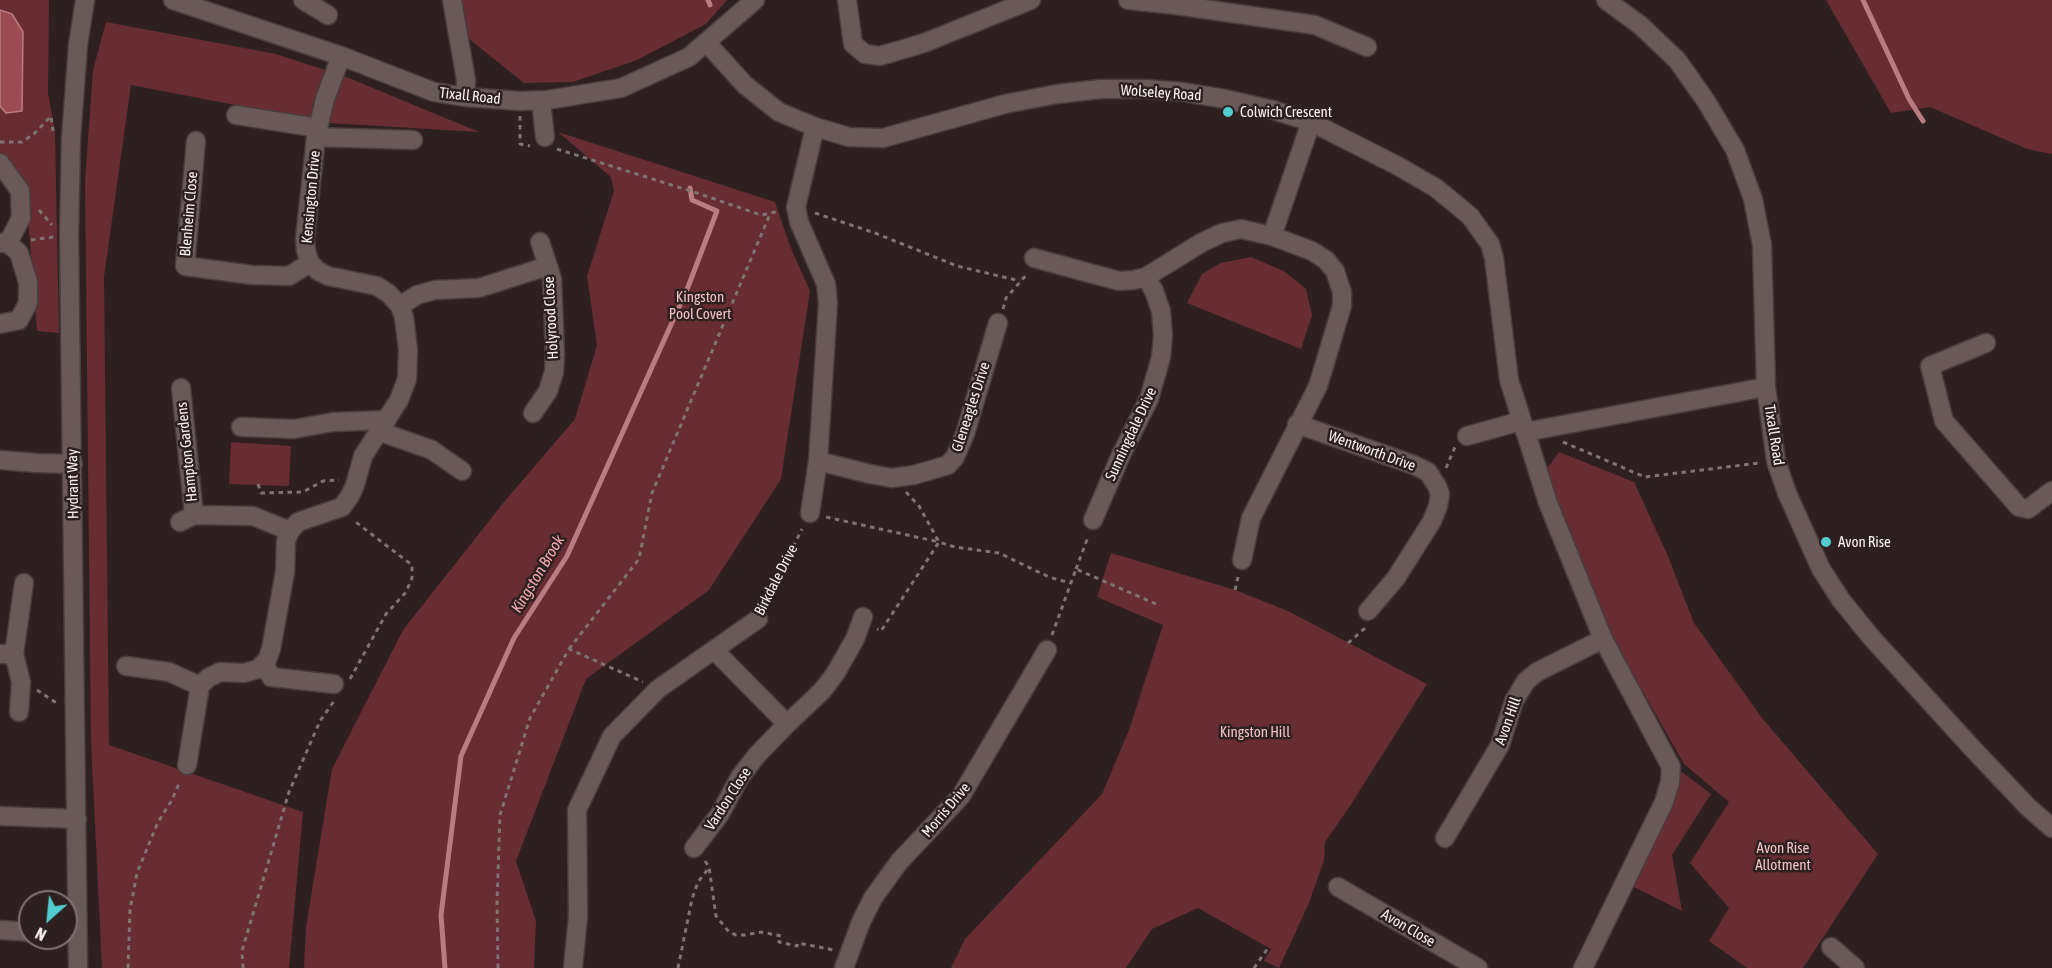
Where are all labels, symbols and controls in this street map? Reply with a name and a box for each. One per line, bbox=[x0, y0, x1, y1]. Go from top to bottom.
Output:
street label: Wolseley Road bbox=[1120, 81, 1202, 105]
street label: Tixall Road bbox=[439, 84, 501, 108]
place label: Colwich Crescent bbox=[1240, 103, 1332, 121]
marker: Colwich Crescent bbox=[1221, 105, 1235, 119]
street label: Kensington Drive bbox=[298, 150, 324, 244]
street label: Blenheim Close bbox=[176, 171, 202, 257]
street label: Holyrood Close bbox=[540, 276, 562, 360]
park label: Kingston Pool Covert bbox=[669, 288, 731, 323]
street label: Gleneagles Drive bbox=[948, 360, 994, 454]
street label: Sunningdale Drive bbox=[1102, 384, 1160, 484]
street label: Hampton Gardens bbox=[173, 401, 201, 503]
street label: Tixall Road bbox=[1760, 403, 1788, 467]
street label: Wentworth Drive bbox=[1326, 427, 1418, 475]
street label: Hydrant Way bbox=[63, 449, 83, 519]
water label: Kingston Brook bbox=[507, 532, 569, 616]
place label: Avon Rise bbox=[1838, 533, 1891, 551]
marker: Avon Rise bbox=[1819, 535, 1833, 549]
street label: Birkdale Drive bbox=[750, 542, 802, 618]
street label: Avon Hill bbox=[1491, 694, 1525, 748]
park label: Kingston Hill bbox=[1220, 723, 1290, 741]
street label: Vardon Close bbox=[701, 764, 755, 834]
street label: Morris Drive bbox=[918, 779, 974, 841]
park label: Avon Rise Allotment bbox=[1755, 839, 1811, 874]
north arrow bbox=[18, 890, 78, 950]
street label: Avon Close bbox=[1378, 905, 1438, 951]
text: N bbox=[32, 924, 49, 944]

